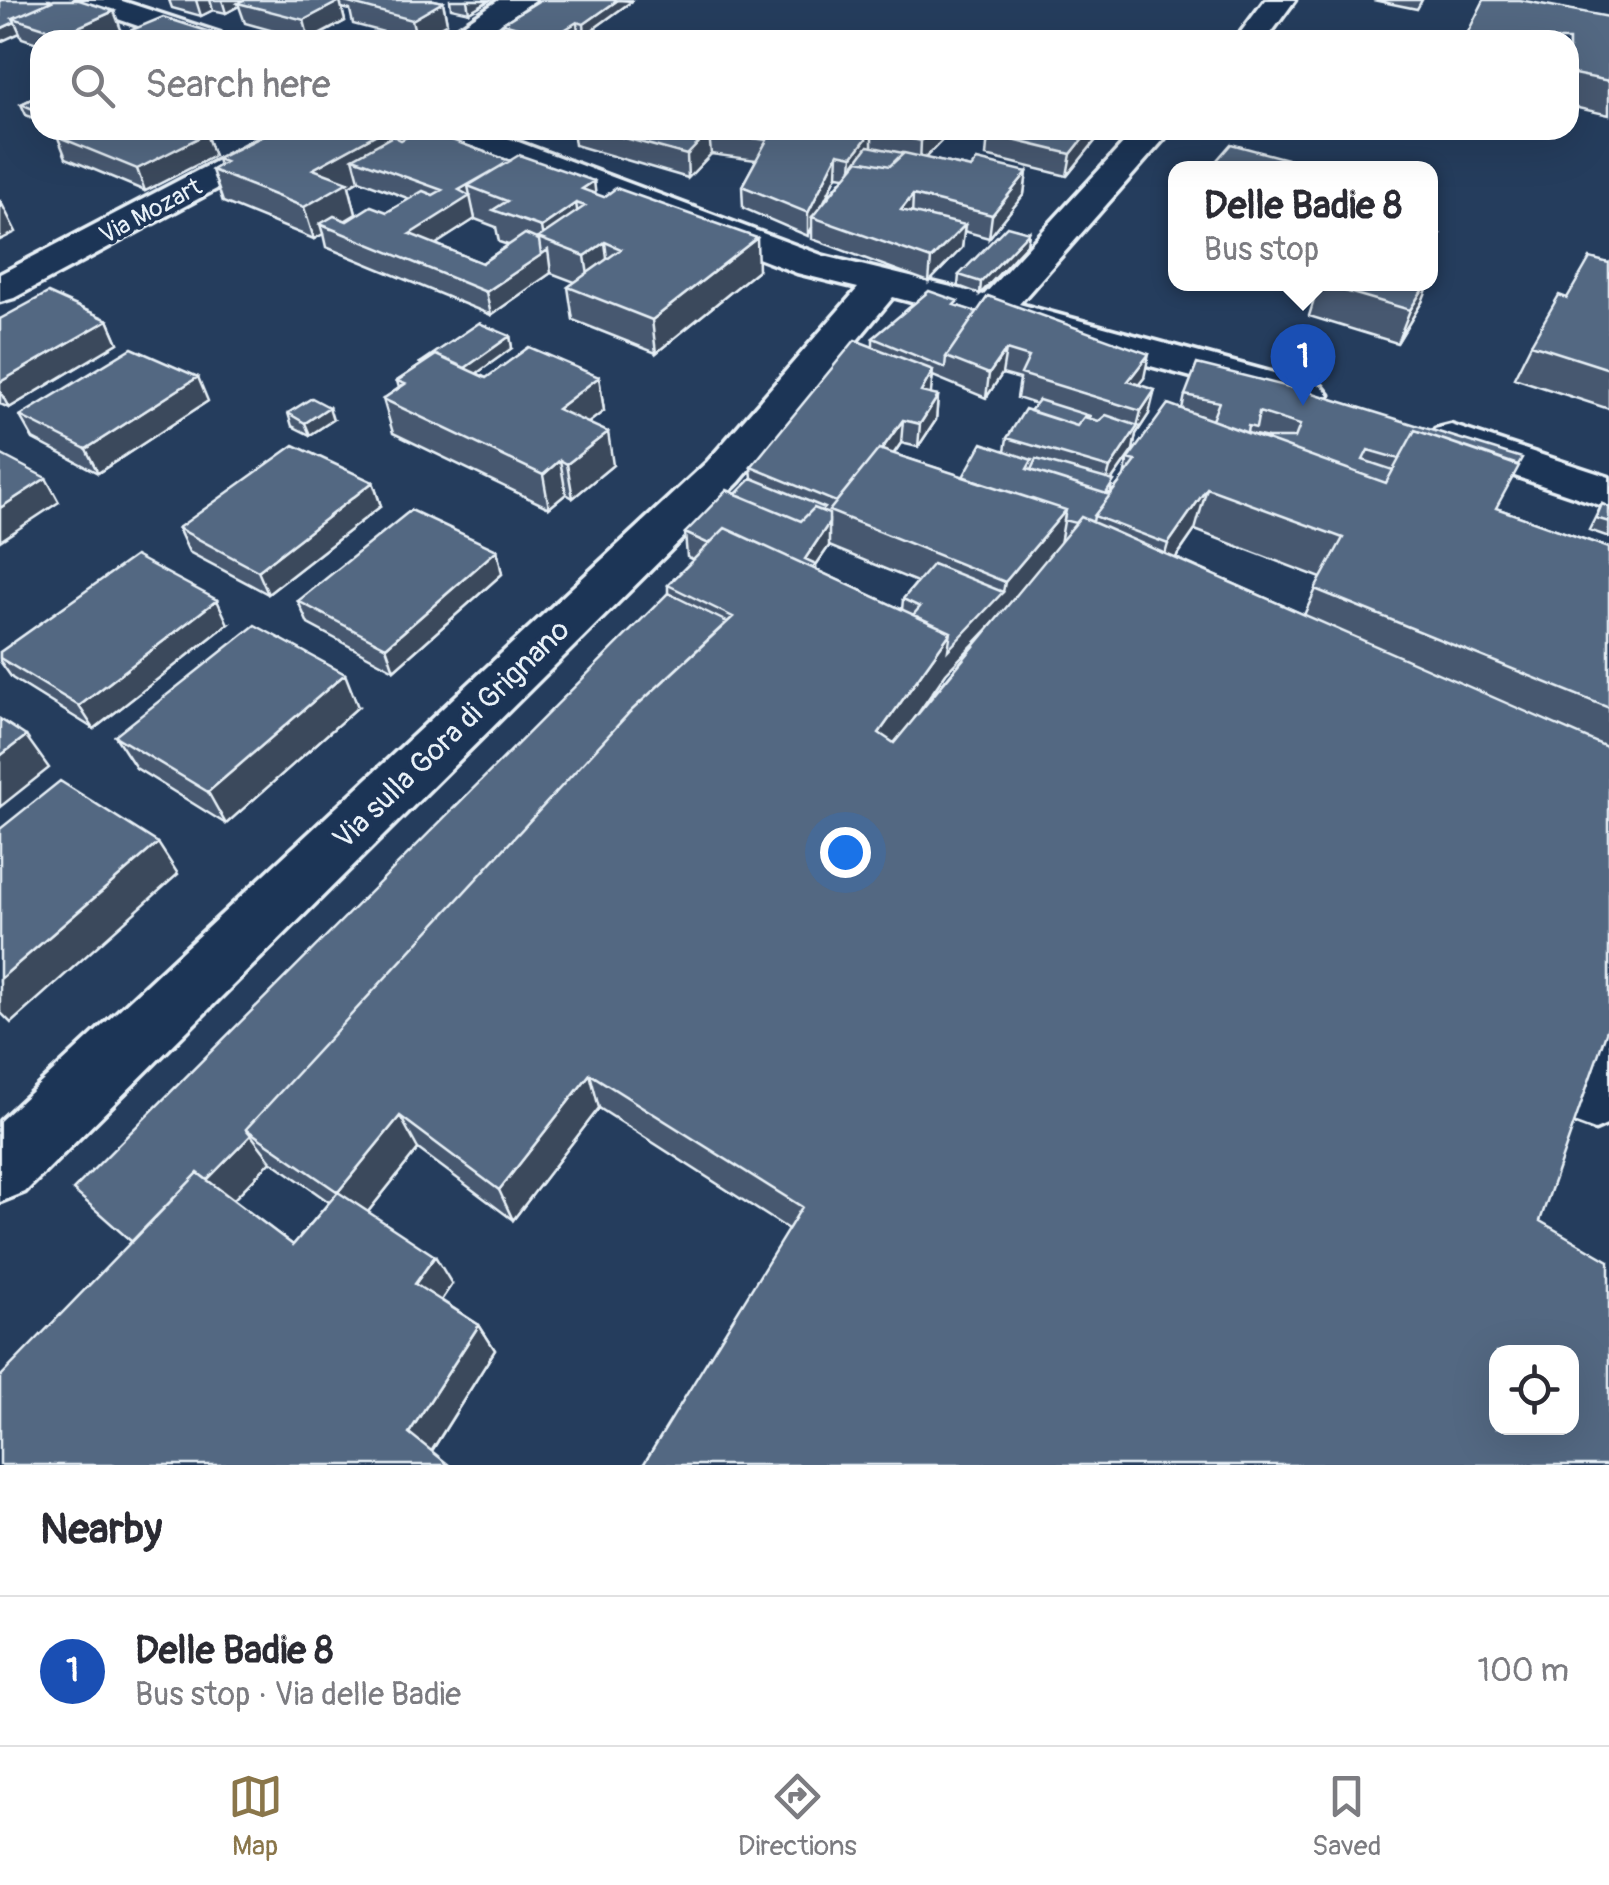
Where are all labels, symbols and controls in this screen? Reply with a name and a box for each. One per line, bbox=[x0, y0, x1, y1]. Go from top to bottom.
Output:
search box bbox=[30, 30, 1579, 140]
icon: search bbox=[65, 58, 120, 113]
text: Search here bbox=[145, 61, 331, 109]
popup bbox=[1168, 161, 1438, 291]
street label: Via Mozart bbox=[94, 171, 208, 251]
text: Delle Badie 8 bbox=[1204, 182, 1402, 230]
text: Bus stop bbox=[1204, 230, 1319, 270]
pin: 1 bbox=[1270, 324, 1336, 406]
street label: Via sulla Gora di Grignano bbox=[325, 612, 577, 857]
your location bbox=[820, 827, 871, 878]
map controls bbox=[1489, 1345, 1579, 1435]
button: locate bbox=[1489, 1345, 1579, 1435]
text: Nearby bbox=[40, 1504, 162, 1556]
text: Delle Badie 8 bbox=[135, 1627, 333, 1675]
text: 1 bbox=[66, 1651, 79, 1691]
text: 100 m bbox=[1477, 1651, 1569, 1691]
text: Bus stop · Via delle Badie bbox=[135, 1675, 461, 1715]
tab: Map bbox=[228, 1769, 283, 1864]
tab: Directions bbox=[738, 1769, 857, 1864]
tab: Saved bbox=[1312, 1769, 1381, 1864]

